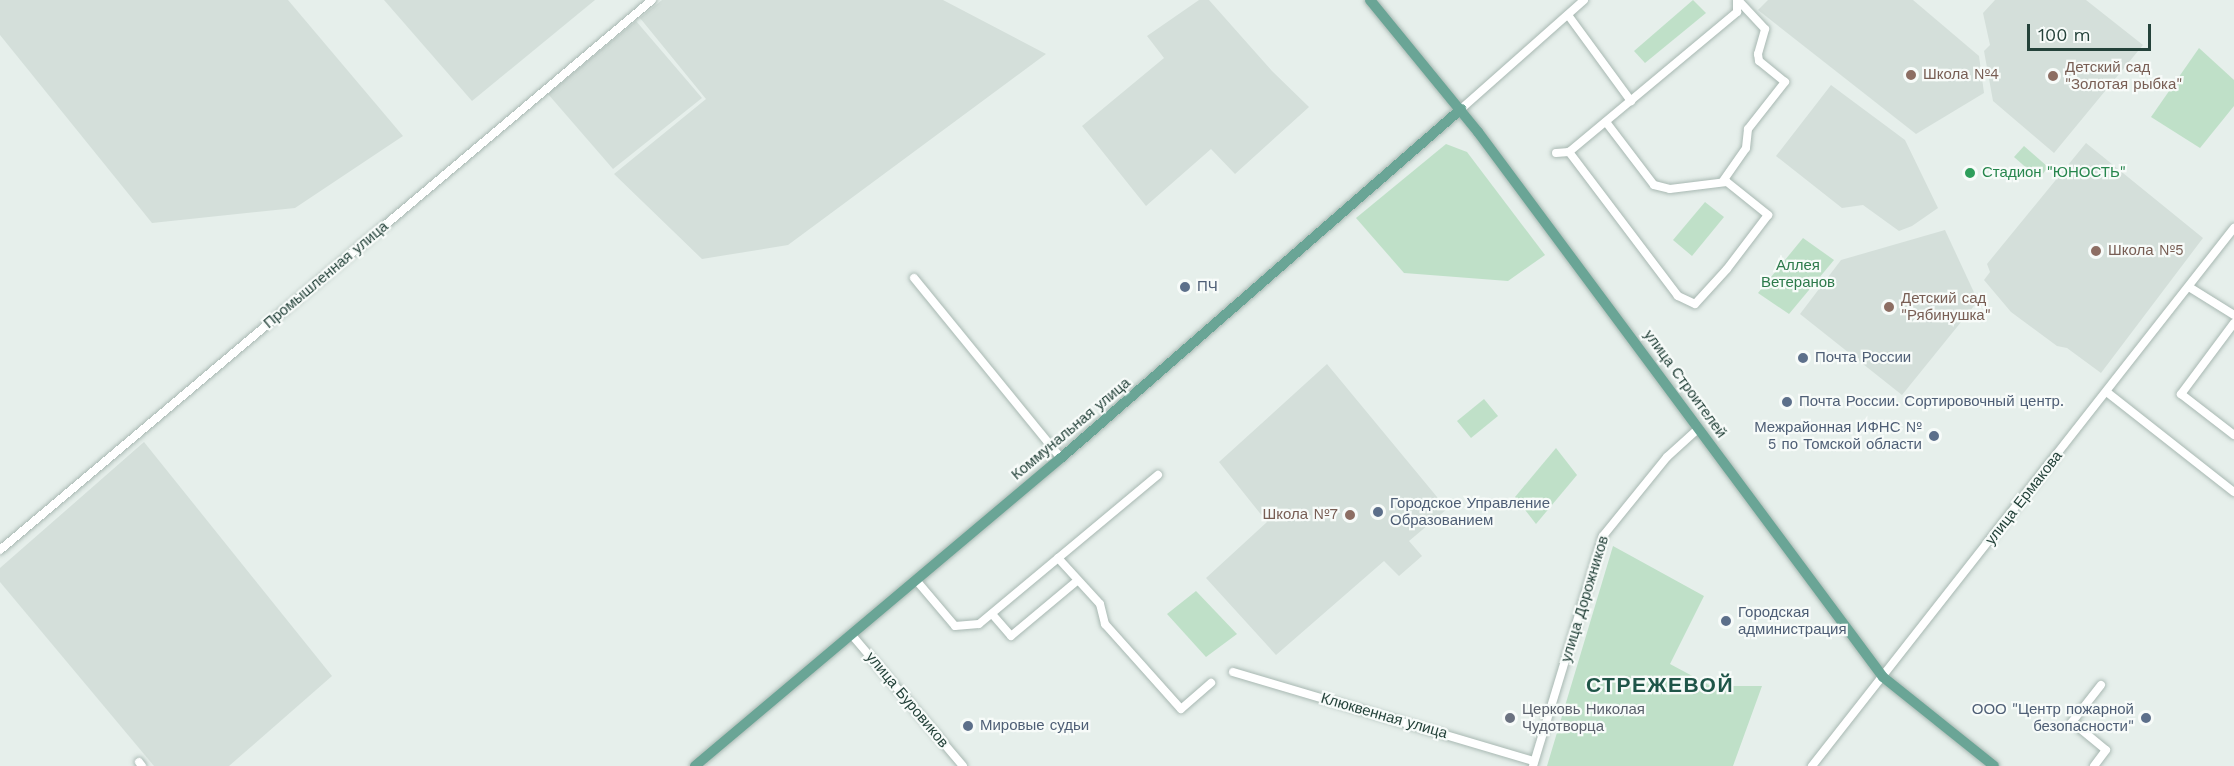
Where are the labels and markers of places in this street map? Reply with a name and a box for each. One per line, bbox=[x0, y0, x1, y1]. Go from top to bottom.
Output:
place label: Детский сад "Золотая рыбка" bbox=[2065, 58, 2182, 93]
place label: Школа №4 bbox=[1923, 66, 1999, 84]
marker: Школа №4 bbox=[1904, 68, 1918, 82]
marker: Детский сад "Золотая рыбка" bbox=[2046, 69, 2060, 83]
place label: Стадион "ЮНОСТЬ" bbox=[1982, 164, 2126, 182]
marker: Стадион "ЮНОСТЬ" bbox=[1963, 166, 1977, 180]
place label: Школа №5 bbox=[2108, 242, 2184, 260]
marker: Школа №5 bbox=[2089, 244, 2103, 258]
place label: ПЧ bbox=[1197, 278, 1218, 296]
marker: ПЧ bbox=[1178, 280, 1192, 294]
place label: Детский сад "Рябинушка" bbox=[1901, 289, 1991, 324]
marker: Детский сад "Рябинушка" bbox=[1882, 300, 1896, 314]
place label: Почта России bbox=[1815, 349, 1911, 367]
marker: Почта России bbox=[1796, 351, 1810, 365]
place label: Почта России. Сортировочный центр. bbox=[1799, 393, 2064, 411]
marker: Почта России. Сортировочный центр. bbox=[1780, 395, 1794, 409]
place label: Межрайонная ИФНС № 5 по Томской области bbox=[1754, 418, 1922, 453]
marker: Межрайонная ИФНС № 5 по Томской области bbox=[1927, 429, 1941, 443]
place label: Городское Управление Образованием bbox=[1390, 494, 1550, 529]
marker: Городское Управление Образованием bbox=[1371, 505, 1385, 519]
place label: Школа №7 bbox=[1262, 506, 1338, 524]
marker: Школа №7 bbox=[1343, 508, 1357, 522]
place label: Городская администрация bbox=[1738, 603, 1847, 638]
marker: Городская администрация bbox=[1719, 614, 1733, 628]
place label: Церковь Николая Чудотворца bbox=[1522, 700, 1645, 735]
place label: ООО "Центр пожарной безопасности" bbox=[1972, 700, 2134, 735]
marker: Церковь Николая Чудотворца bbox=[1503, 711, 1517, 725]
marker: ООО "Центр пожарной безопасности" bbox=[2139, 711, 2153, 725]
place label: Мировые судьи bbox=[980, 717, 1089, 735]
marker: Мировые судьи bbox=[961, 719, 975, 733]

